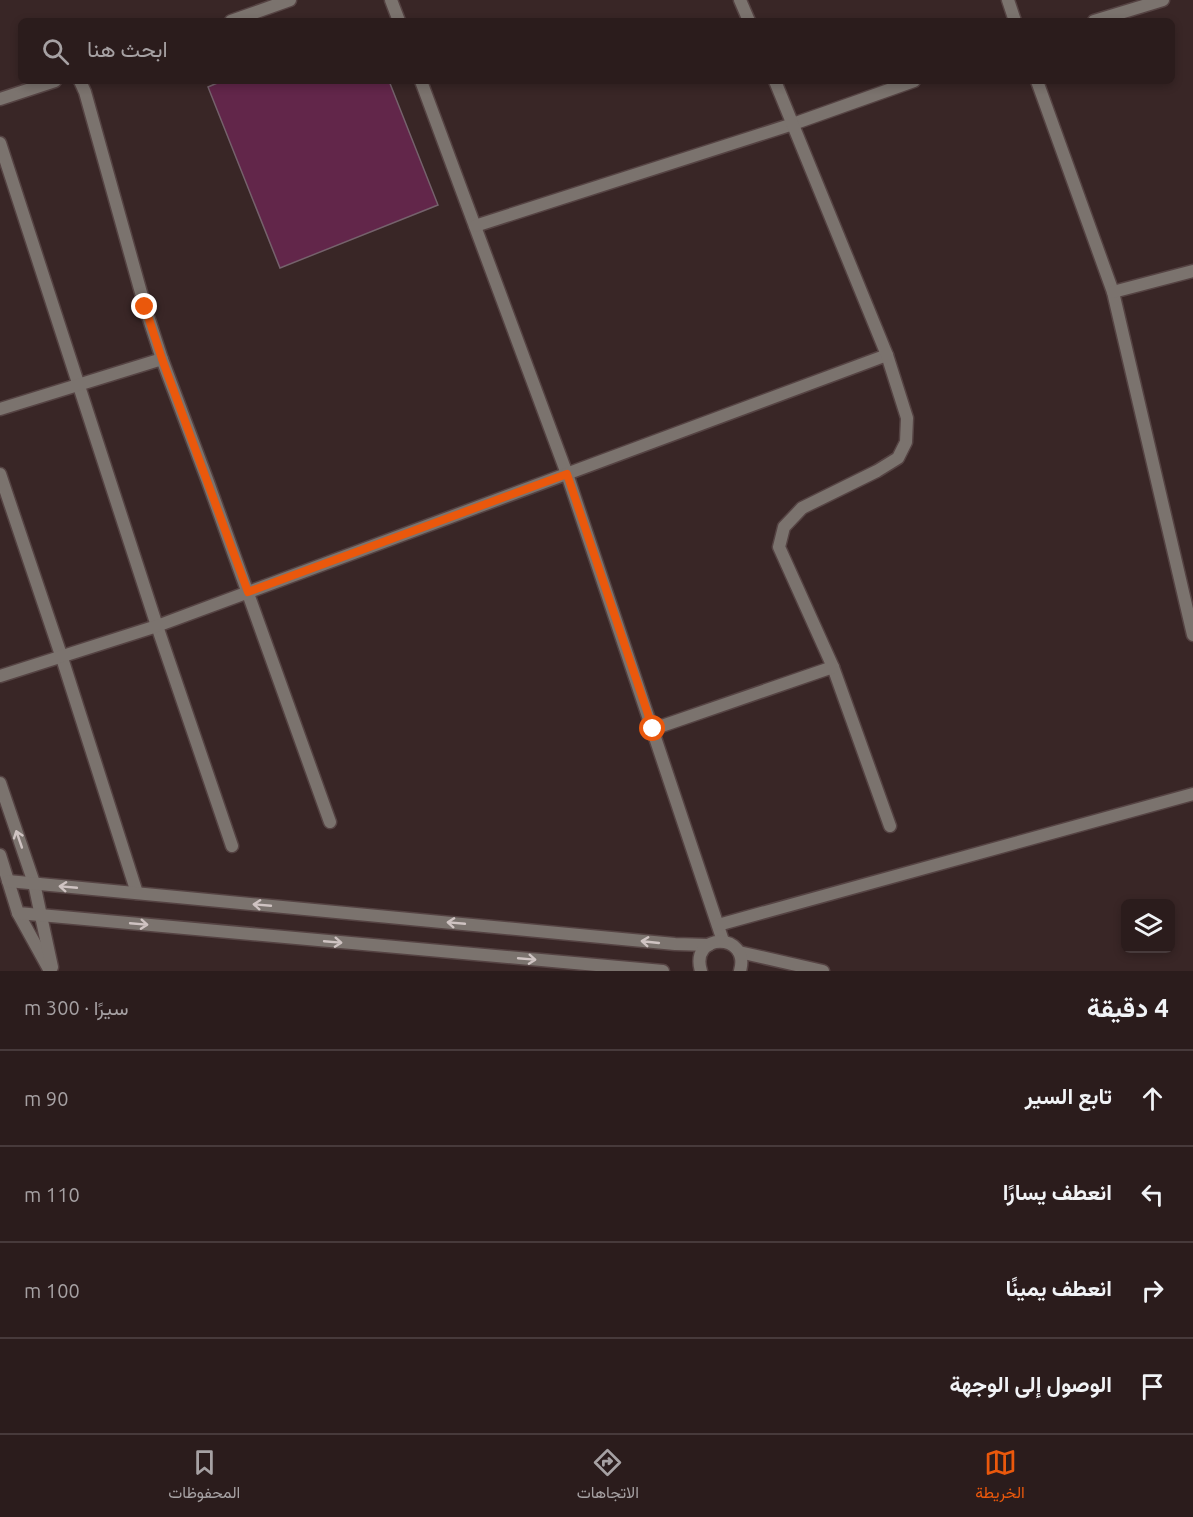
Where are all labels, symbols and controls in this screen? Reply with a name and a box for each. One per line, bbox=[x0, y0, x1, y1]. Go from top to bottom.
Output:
search box bbox=[18, 18, 1175, 84]
icon: search bbox=[39, 35, 72, 68]
text: ابحث هنا bbox=[87, 36, 168, 61]
route end bbox=[131, 293, 157, 319]
route start bbox=[639, 715, 665, 741]
one-way arrow bbox=[13, 830, 24, 849]
one-way arrow bbox=[58, 881, 78, 892]
one-way arrow bbox=[252, 899, 272, 910]
map controls bbox=[1121, 899, 1175, 953]
button: layers bbox=[1121, 899, 1175, 953]
one-way arrow bbox=[447, 917, 466, 928]
one-way arrow bbox=[128, 919, 148, 930]
one-way arrow bbox=[641, 936, 661, 947]
one-way arrow bbox=[322, 937, 342, 948]
one-way arrow bbox=[517, 954, 537, 965]
text: 4 دقيقة bbox=[1087, 993, 1169, 1022]
text: سيرًا · 300 m bbox=[24, 996, 129, 1019]
icon: ahead bbox=[1136, 1082, 1169, 1115]
text: تابع السير bbox=[1025, 1083, 1112, 1108]
text: 90 m bbox=[24, 1087, 68, 1110]
icon: left bbox=[1136, 1178, 1169, 1211]
text: انعطف يسارًا bbox=[1003, 1179, 1112, 1204]
text: 110 m bbox=[24, 1183, 80, 1206]
icon: right bbox=[1136, 1274, 1169, 1307]
text: انعطف يمينًا bbox=[1005, 1275, 1112, 1300]
text: 100 m bbox=[24, 1279, 80, 1302]
icon: arrive bbox=[1136, 1370, 1169, 1403]
text: الوصول إلى الوجهة bbox=[949, 1371, 1112, 1396]
tab: المحفوظات bbox=[168, 1446, 240, 1507]
tab: الاتجاهات bbox=[577, 1446, 639, 1507]
tab: الخريطة bbox=[975, 1446, 1025, 1507]

